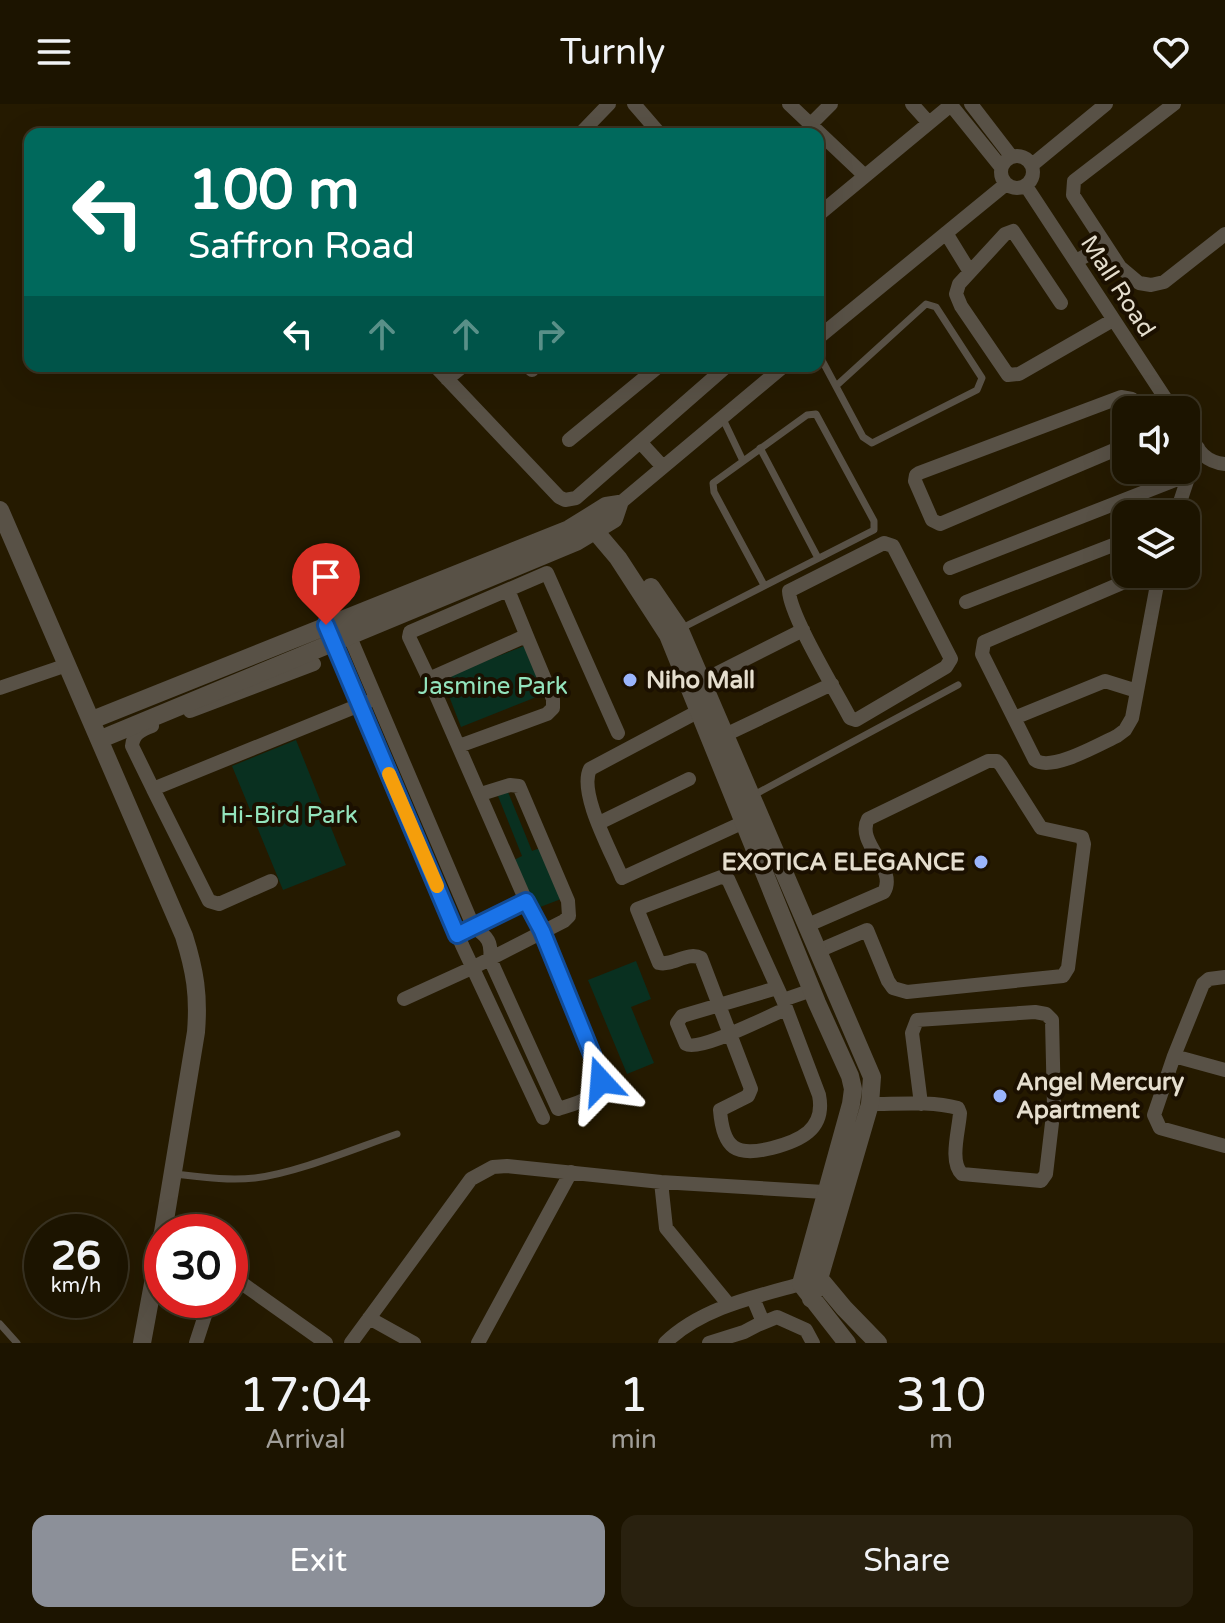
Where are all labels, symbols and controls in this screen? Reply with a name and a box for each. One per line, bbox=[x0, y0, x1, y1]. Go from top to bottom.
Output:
icon: menu bbox=[32, 30, 76, 74]
icon: heart bbox=[1149, 30, 1193, 74]
text: Turnly bbox=[560, 31, 665, 74]
text: 100 m bbox=[188, 157, 359, 224]
icon: left bbox=[56, 160, 160, 264]
text: Saffron Road bbox=[188, 225, 415, 268]
street label: Mall Road bbox=[1074, 230, 1161, 342]
icon: left bbox=[276, 312, 320, 356]
icon: ahead bbox=[360, 312, 404, 356]
icon: ahead bbox=[444, 312, 488, 356]
icon: right bbox=[528, 312, 572, 356]
map controls bbox=[1112, 396, 1200, 588]
button: sound bbox=[1112, 396, 1200, 484]
button: layers bbox=[1112, 500, 1200, 588]
pin bbox=[292, 543, 360, 625]
icon: arrive bbox=[304, 555, 348, 599]
place label: Niho Mall bbox=[646, 666, 755, 695]
marker: Niho Mall bbox=[621, 671, 639, 689]
park label: Jasmine Park bbox=[418, 672, 568, 701]
park label: Hi-Bird Park bbox=[220, 801, 358, 830]
place label: EXOTICA ELEGANCE bbox=[722, 848, 965, 877]
marker: EXOTICA ELEGANCE bbox=[972, 853, 990, 871]
position arrow bbox=[559, 1039, 643, 1123]
place label: Angel Mercury Apartment bbox=[1016, 1068, 1184, 1125]
marker: Angel Mercury Apartment bbox=[991, 1087, 1009, 1105]
speed limit sign: 30 bbox=[144, 1214, 248, 1318]
text: 26 bbox=[51, 1232, 101, 1280]
text: km/h bbox=[51, 1274, 101, 1298]
text: 17:04 bbox=[239, 1367, 372, 1425]
text: 1 bbox=[619, 1367, 649, 1425]
text: 310 bbox=[896, 1367, 986, 1425]
text: Arrival bbox=[265, 1424, 346, 1455]
text: min bbox=[611, 1424, 657, 1455]
text: m bbox=[929, 1424, 953, 1455]
button: Exit bbox=[32, 1515, 605, 1607]
button: Share bbox=[621, 1515, 1193, 1607]

